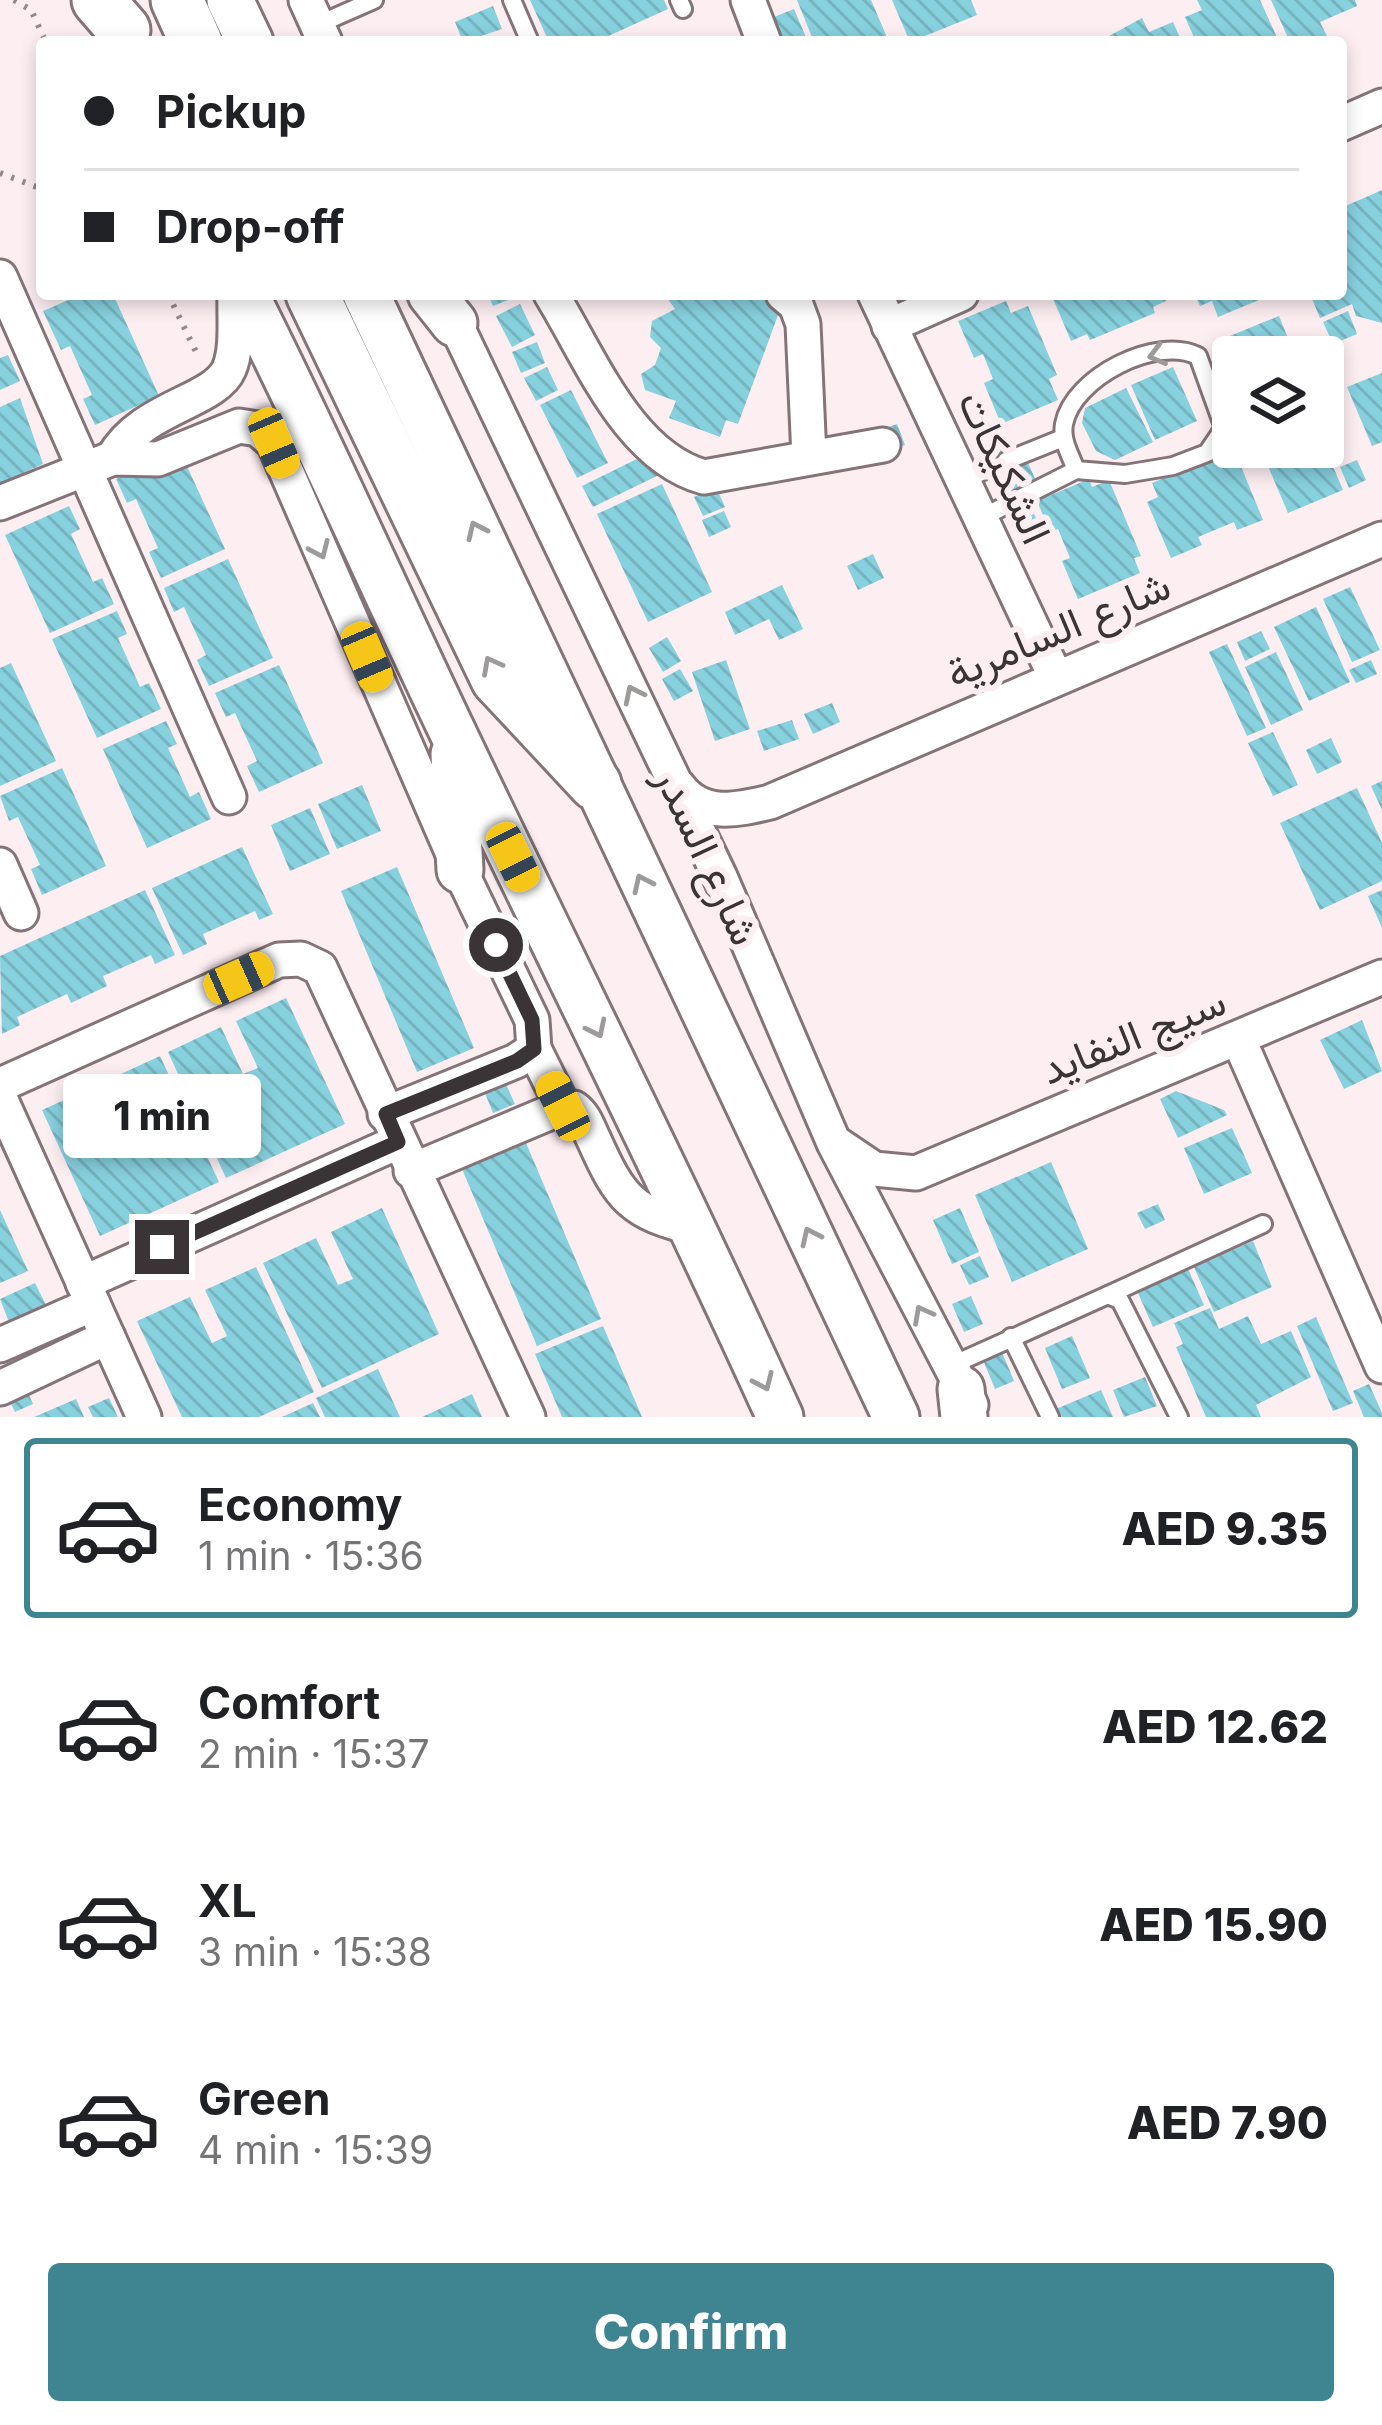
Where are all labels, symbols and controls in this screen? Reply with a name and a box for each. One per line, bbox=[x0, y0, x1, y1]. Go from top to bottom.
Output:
text: Pickup bbox=[156, 84, 306, 139]
text: Drop-off bbox=[156, 199, 344, 254]
map controls bbox=[1212, 336, 1344, 468]
button: layers bbox=[1212, 336, 1344, 468]
one-way arrow bbox=[1147, 340, 1168, 365]
street label: الشكيكات bbox=[948, 382, 1063, 552]
car bbox=[243, 403, 305, 483]
one-way arrow bbox=[467, 521, 490, 542]
one-way arrow bbox=[306, 538, 330, 560]
street label: شارع السامرية bbox=[938, 559, 1179, 702]
car bbox=[336, 617, 398, 697]
one-way arrow bbox=[482, 656, 505, 677]
one-way arrow bbox=[624, 685, 647, 707]
street label: شارع السدر bbox=[641, 758, 772, 954]
car bbox=[481, 817, 545, 897]
one-way arrow bbox=[633, 874, 656, 895]
route start bbox=[469, 918, 523, 972]
car bbox=[199, 947, 279, 1009]
street label: سيج النفايد bbox=[1033, 974, 1234, 1098]
one-way arrow bbox=[583, 1017, 606, 1038]
car bbox=[531, 1066, 595, 1146]
callout: 1 min bbox=[63, 1073, 261, 1157]
text: 1 min bbox=[113, 1092, 211, 1139]
route end bbox=[135, 1220, 189, 1274]
one-way arrow bbox=[801, 1226, 824, 1248]
one-way arrow bbox=[913, 1306, 936, 1327]
one-way arrow bbox=[749, 1370, 773, 1391]
icon: car bbox=[54, 1474, 162, 1582]
text: Economy bbox=[198, 1477, 402, 1532]
text: AED 9.35 bbox=[1121, 1501, 1328, 1556]
text: 1 min · 15:36 bbox=[198, 1532, 424, 1579]
icon: car bbox=[54, 1672, 162, 1780]
text: Comfort bbox=[198, 1675, 380, 1730]
text: AED 12.62 bbox=[1102, 1699, 1328, 1754]
text: 2 min · 15:37 bbox=[198, 1730, 430, 1777]
icon: car bbox=[54, 1870, 162, 1978]
text: XL bbox=[198, 1873, 257, 1928]
text: AED 15.90 bbox=[1099, 1897, 1328, 1952]
text: 3 min · 15:38 bbox=[198, 1928, 432, 1975]
icon: car bbox=[54, 2068, 162, 2176]
text: Green bbox=[198, 2071, 331, 2126]
text: AED 7.90 bbox=[1127, 2095, 1328, 2150]
text: 4 min · 15:39 bbox=[198, 2126, 433, 2173]
button: Confirm bbox=[48, 2263, 1334, 2401]

